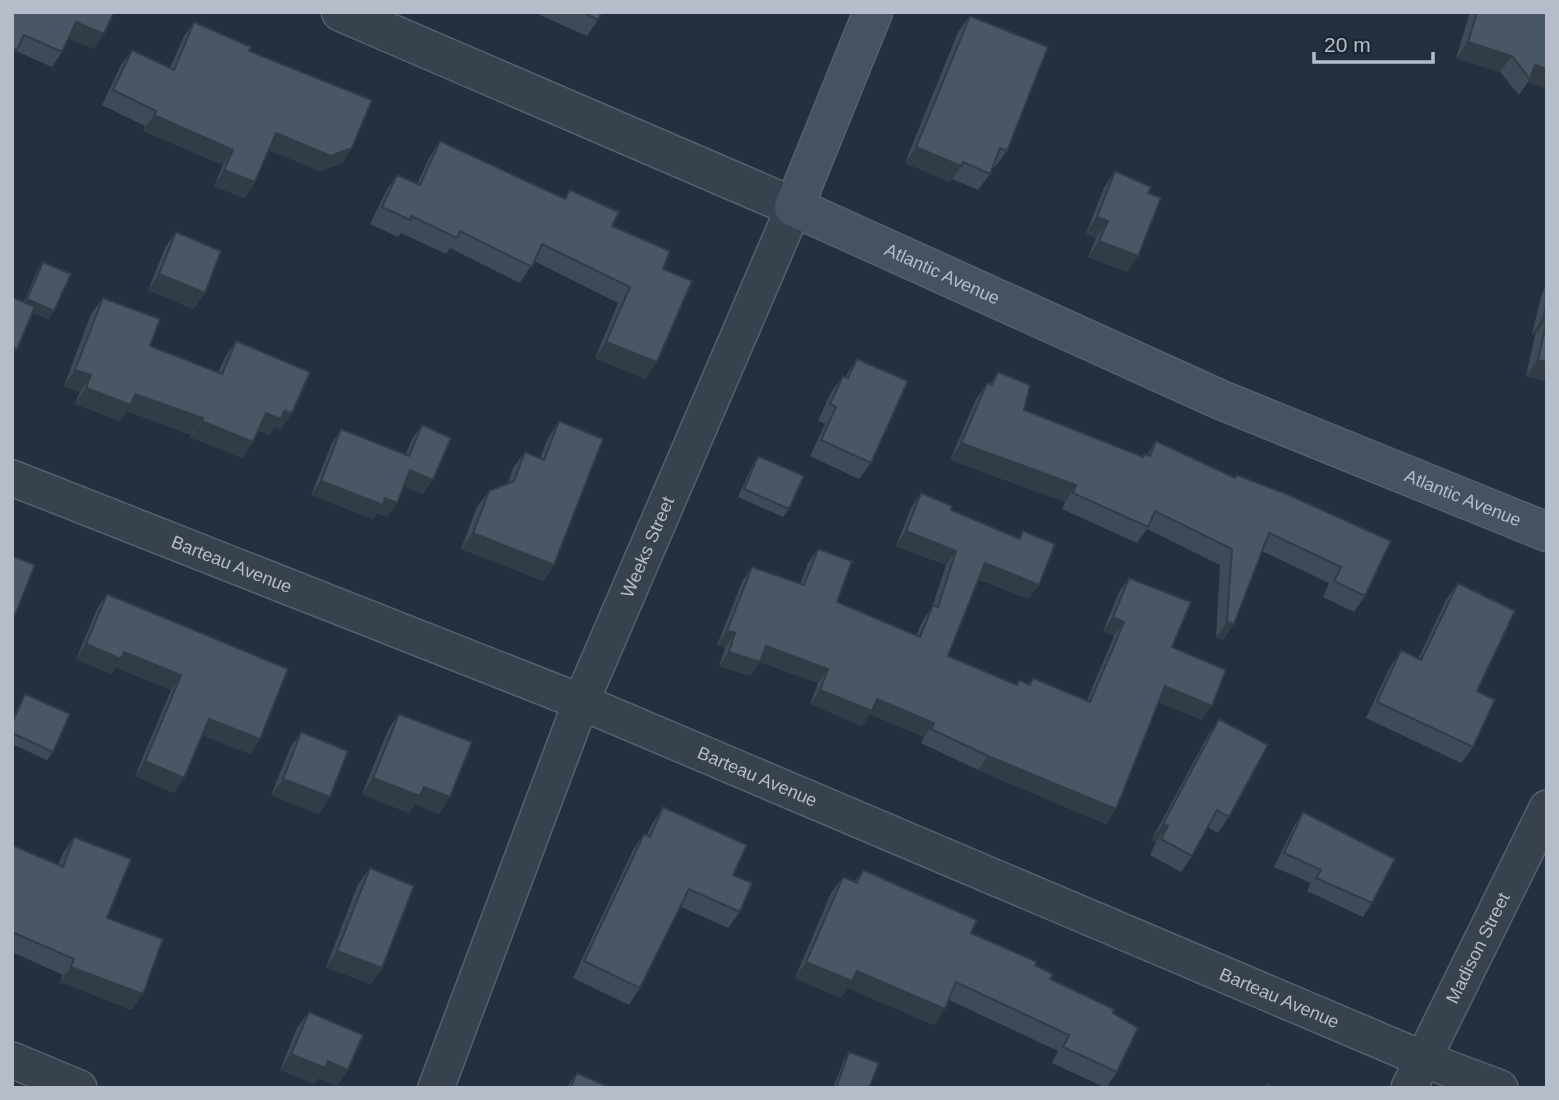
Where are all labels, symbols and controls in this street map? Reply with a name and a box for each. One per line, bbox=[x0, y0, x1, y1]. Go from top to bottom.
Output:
scale bar bbox=[1314, 21, 1433, 65]
text: 20 m bbox=[1324, 33, 1371, 56]
street label: Atlantic Avenue bbox=[882, 239, 1003, 309]
street label: Atlantic Avenue bbox=[1402, 465, 1524, 530]
street label: Weeks Street bbox=[617, 494, 678, 601]
street label: Barteau Avenue bbox=[168, 532, 295, 597]
street label: Barteau Avenue bbox=[695, 743, 820, 811]
street label: Madison Street bbox=[1442, 889, 1514, 1007]
street label: Barteau Avenue bbox=[1217, 964, 1342, 1032]

